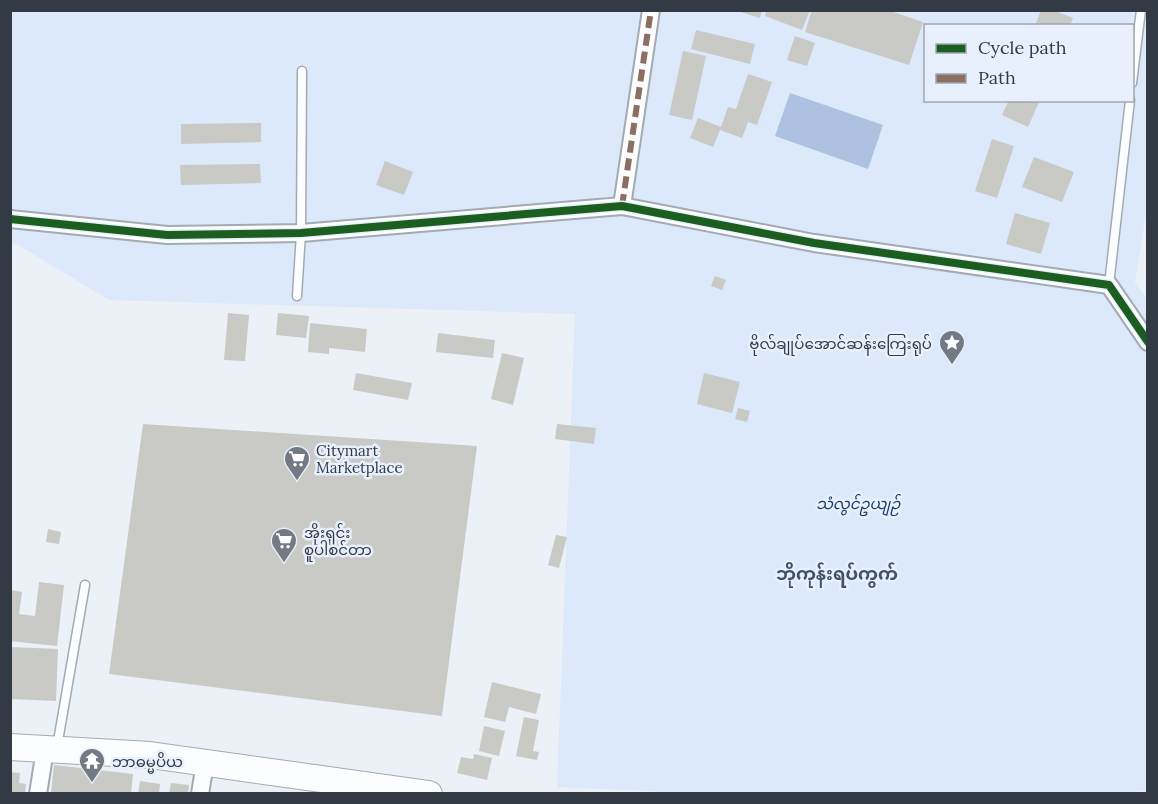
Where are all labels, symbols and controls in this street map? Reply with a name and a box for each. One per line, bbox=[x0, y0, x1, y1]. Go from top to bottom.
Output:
legend bbox=[924, 24, 1134, 102]
text: Cycle path bbox=[978, 36, 1067, 59]
text: Path bbox=[978, 66, 1016, 89]
place icon: ဗိုလ်ချုပ်အောင်ဆန်းကြေးရုပ် bbox=[937, 328, 967, 366]
place label: ဗိုလ်ချုပ်အောင်ဆန်းကြေးရုပ် bbox=[749, 334, 932, 356]
place label: Citymart Marketplace bbox=[316, 441, 403, 477]
supermarket icon: Citymart Marketplace bbox=[282, 444, 312, 482]
park label: သံလွင်ဥယျဉ် bbox=[816, 493, 902, 516]
place label: အိုးရှင်း စူပါစင်တာ bbox=[304, 523, 372, 562]
supermarket icon: အိုးရှင်း စူပါစင်တာ bbox=[269, 526, 299, 564]
district label: ဘိုကုန်းရပ်ကွက် bbox=[776, 562, 898, 588]
temple icon: ဘာဓမ္မပိယ bbox=[77, 746, 107, 784]
place label: ဘာဓမ္မပိယ bbox=[112, 752, 183, 774]

